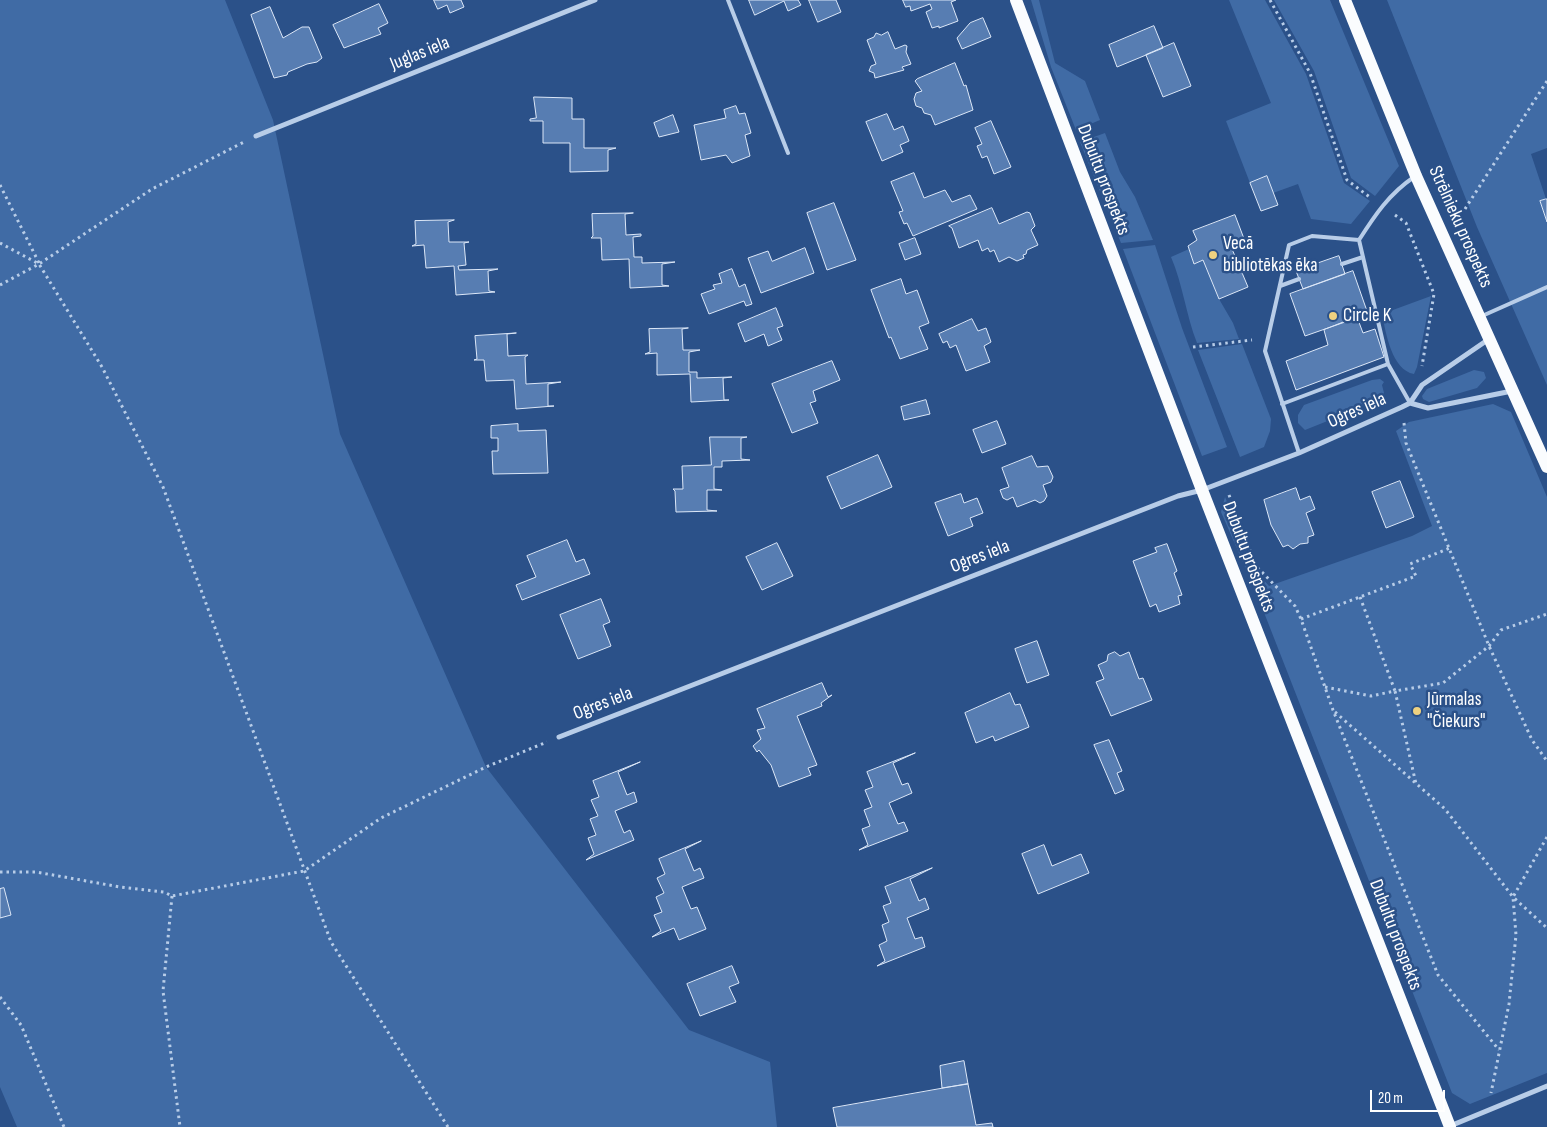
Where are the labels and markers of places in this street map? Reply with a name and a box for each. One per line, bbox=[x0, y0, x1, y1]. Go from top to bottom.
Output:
place label: Vecā bibliotēkas ēka bbox=[1223, 233, 1318, 277]
marker: Vecā bibliotēkas ēka bbox=[1207, 249, 1219, 261]
place label: Circle K bbox=[1343, 305, 1391, 327]
marker: Circle K bbox=[1327, 310, 1339, 322]
place label: Jūrmalas "Čiekurs" bbox=[1427, 689, 1486, 733]
marker: Jūrmalas "Čiekurs" bbox=[1411, 705, 1423, 717]

